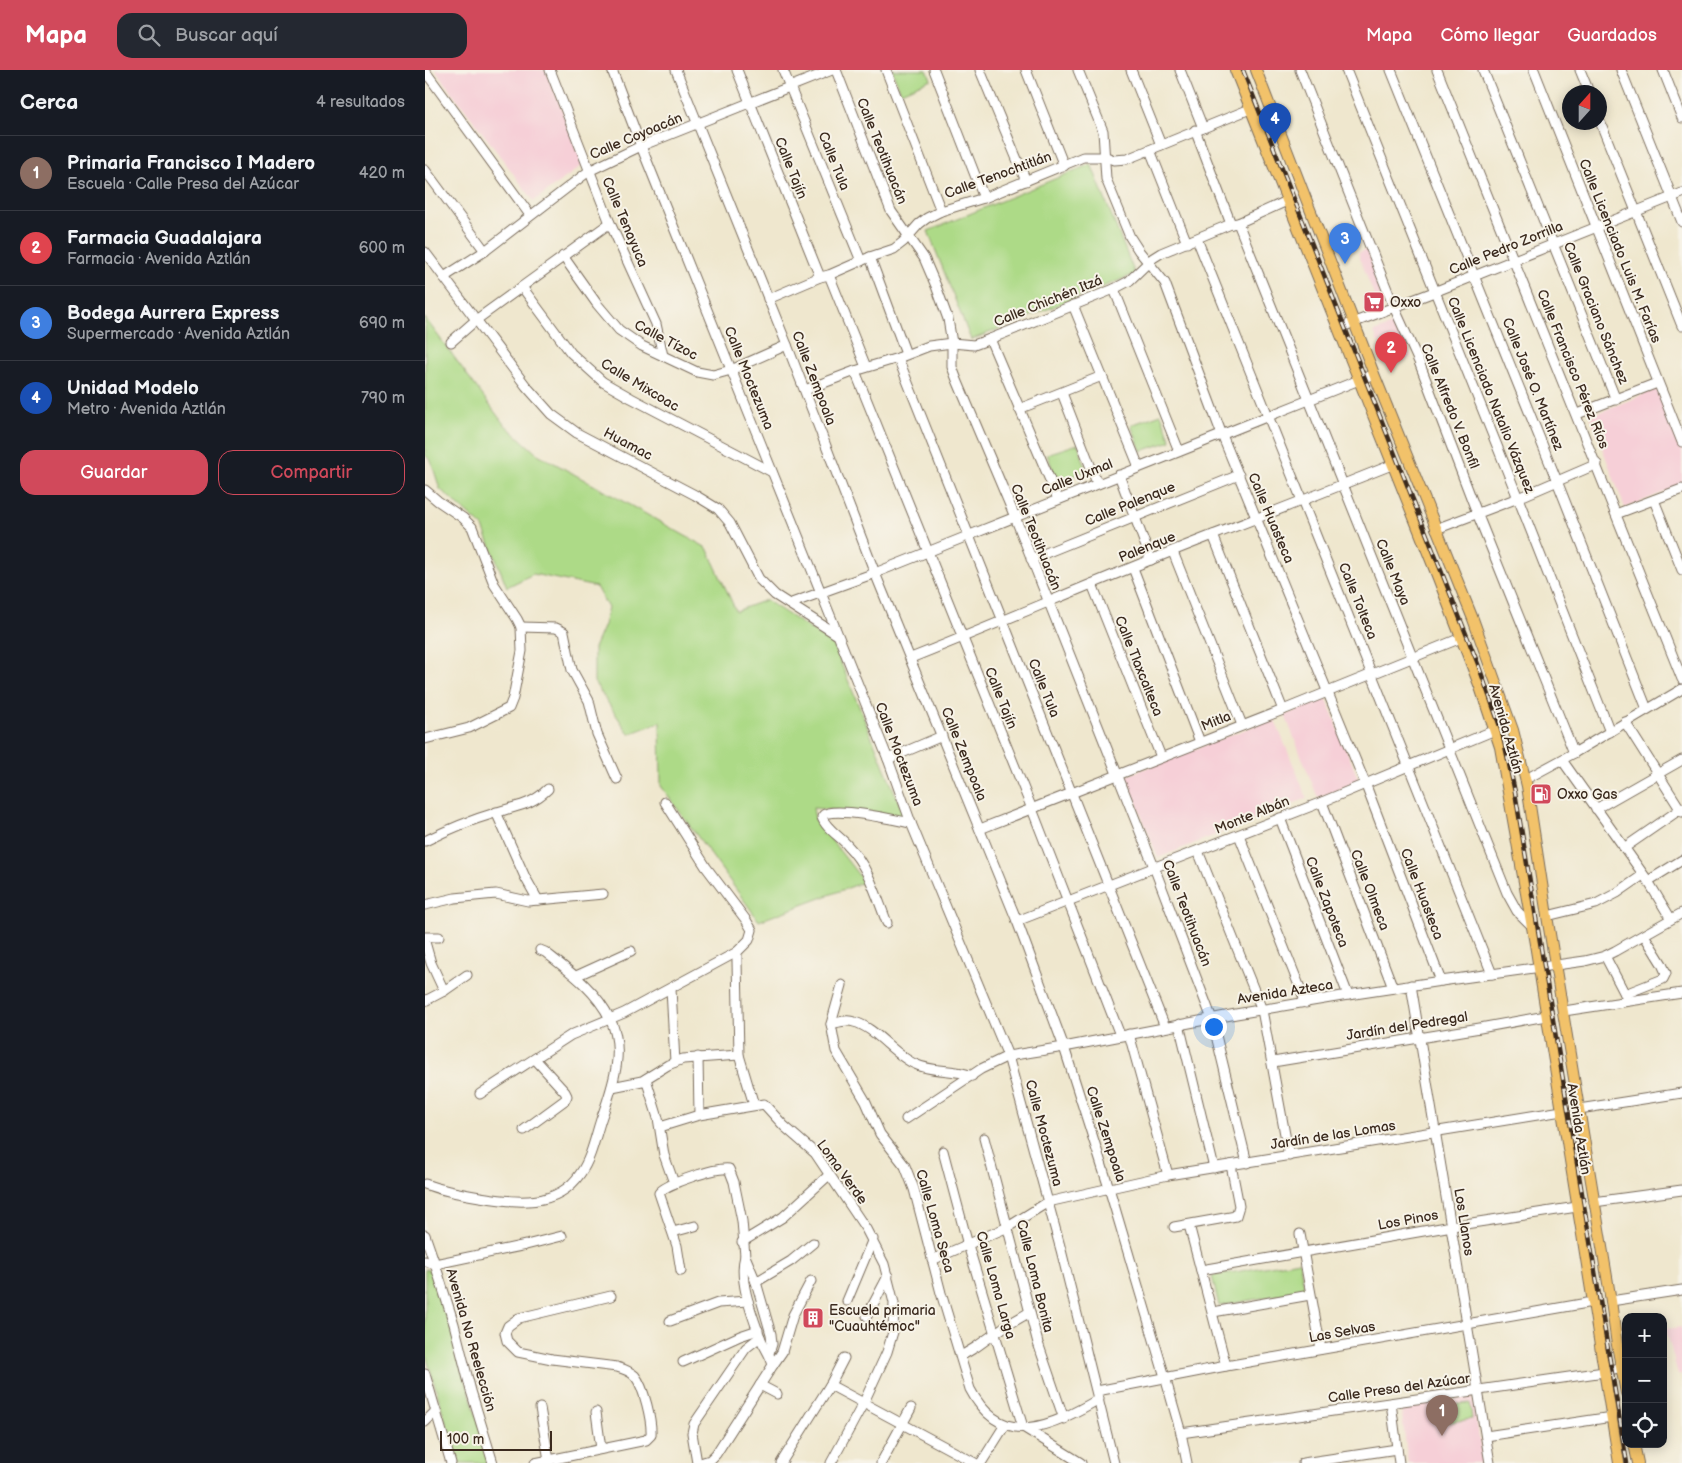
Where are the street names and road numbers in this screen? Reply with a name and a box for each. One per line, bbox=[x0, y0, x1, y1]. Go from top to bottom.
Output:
street label: Calle Teotihuacán bbox=[853, 95, 911, 207]
street label: Calle Coyoacán bbox=[587, 109, 685, 163]
street label: Calle Tula bbox=[815, 129, 853, 193]
street label: Calle Tajín bbox=[771, 135, 811, 201]
street label: Calle Tenochtitlán bbox=[942, 148, 1054, 202]
street label: Calle Licenciado Luis M. Farías bbox=[1575, 156, 1665, 346]
street label: Calle Tenayuca bbox=[598, 174, 652, 270]
street label: Calle Pedro Zorrilla bbox=[1447, 217, 1565, 279]
street label: Calle Graciano Sánchez bbox=[1560, 239, 1632, 387]
street label: Calle Chichén Itzá bbox=[991, 271, 1105, 331]
street label: Calle Francisco Pérez Ríos bbox=[1533, 287, 1613, 451]
street label: Calle Licenciado Natalio Vázquez bbox=[1444, 294, 1538, 496]
street label: Calle José O. Martínez bbox=[1499, 315, 1568, 453]
street label: Calle Tízoc bbox=[631, 316, 701, 364]
street label: Calle Moctezuma bbox=[721, 324, 777, 432]
street label: Calle Zempoala bbox=[788, 329, 840, 428]
street label: Calle Alfredo V. Bonfil bbox=[1417, 341, 1483, 471]
street label: Calle Mixcoac bbox=[598, 355, 682, 415]
street label: Huamac bbox=[601, 424, 655, 464]
street label: Calle Uxmal bbox=[1039, 455, 1115, 499]
street label: Calle Huasteca bbox=[1244, 470, 1298, 566]
street label: Calle Palenque bbox=[1082, 478, 1178, 530]
street label: Calle Teotihuacán bbox=[1007, 481, 1065, 593]
street label: Palenque bbox=[1116, 528, 1178, 566]
street label: Calle Maya bbox=[1372, 536, 1414, 608]
street label: Calle Tolteca bbox=[1335, 560, 1381, 642]
street label: Calle Tlaxcalteca bbox=[1111, 613, 1167, 719]
street label: Calle Tula bbox=[1025, 656, 1063, 720]
street label: Calle Tajín bbox=[981, 665, 1021, 731]
street label: Avenida Aztlán bbox=[1485, 682, 1527, 776]
street label: Calle Moctezuma bbox=[871, 700, 927, 808]
street label: Calle Zempoala bbox=[937, 705, 991, 803]
street label: Mitla bbox=[1199, 707, 1233, 735]
street label: Monte Albán bbox=[1212, 792, 1292, 838]
street label: Calle Huasteca bbox=[1397, 846, 1447, 942]
street label: Calle Olmeca bbox=[1347, 847, 1393, 933]
street label: Calle Zapoteca bbox=[1302, 854, 1352, 950]
street label: Calle Teotihuacán bbox=[1159, 857, 1215, 969]
street label: Avenida Azteca bbox=[1236, 976, 1334, 1008]
street label: Jardín del Pedregal bbox=[1345, 1008, 1469, 1044]
street label: Calle Moctezuma bbox=[1022, 1078, 1066, 1188]
street label: Avenida Aztlán bbox=[1563, 1082, 1595, 1176]
street label: Calle Zempoala bbox=[1083, 1084, 1129, 1184]
street label: Jardín de las Lomas bbox=[1269, 1117, 1397, 1153]
street label: Loma Verde bbox=[813, 1137, 871, 1207]
street label: Calle Loma Seca bbox=[912, 1167, 958, 1275]
street label: Los Llanos bbox=[1450, 1187, 1478, 1257]
street label: Los Pinos bbox=[1376, 1206, 1440, 1234]
street label: Calle Loma Bonita bbox=[1013, 1218, 1057, 1334]
street label: Calle Loma Larga bbox=[972, 1229, 1020, 1341]
street label: Avenida No Reelección bbox=[442, 1266, 500, 1414]
street label: Las Selvas bbox=[1307, 1318, 1377, 1346]
street label: Calle Presa del Azúcar bbox=[1327, 1369, 1472, 1406]

